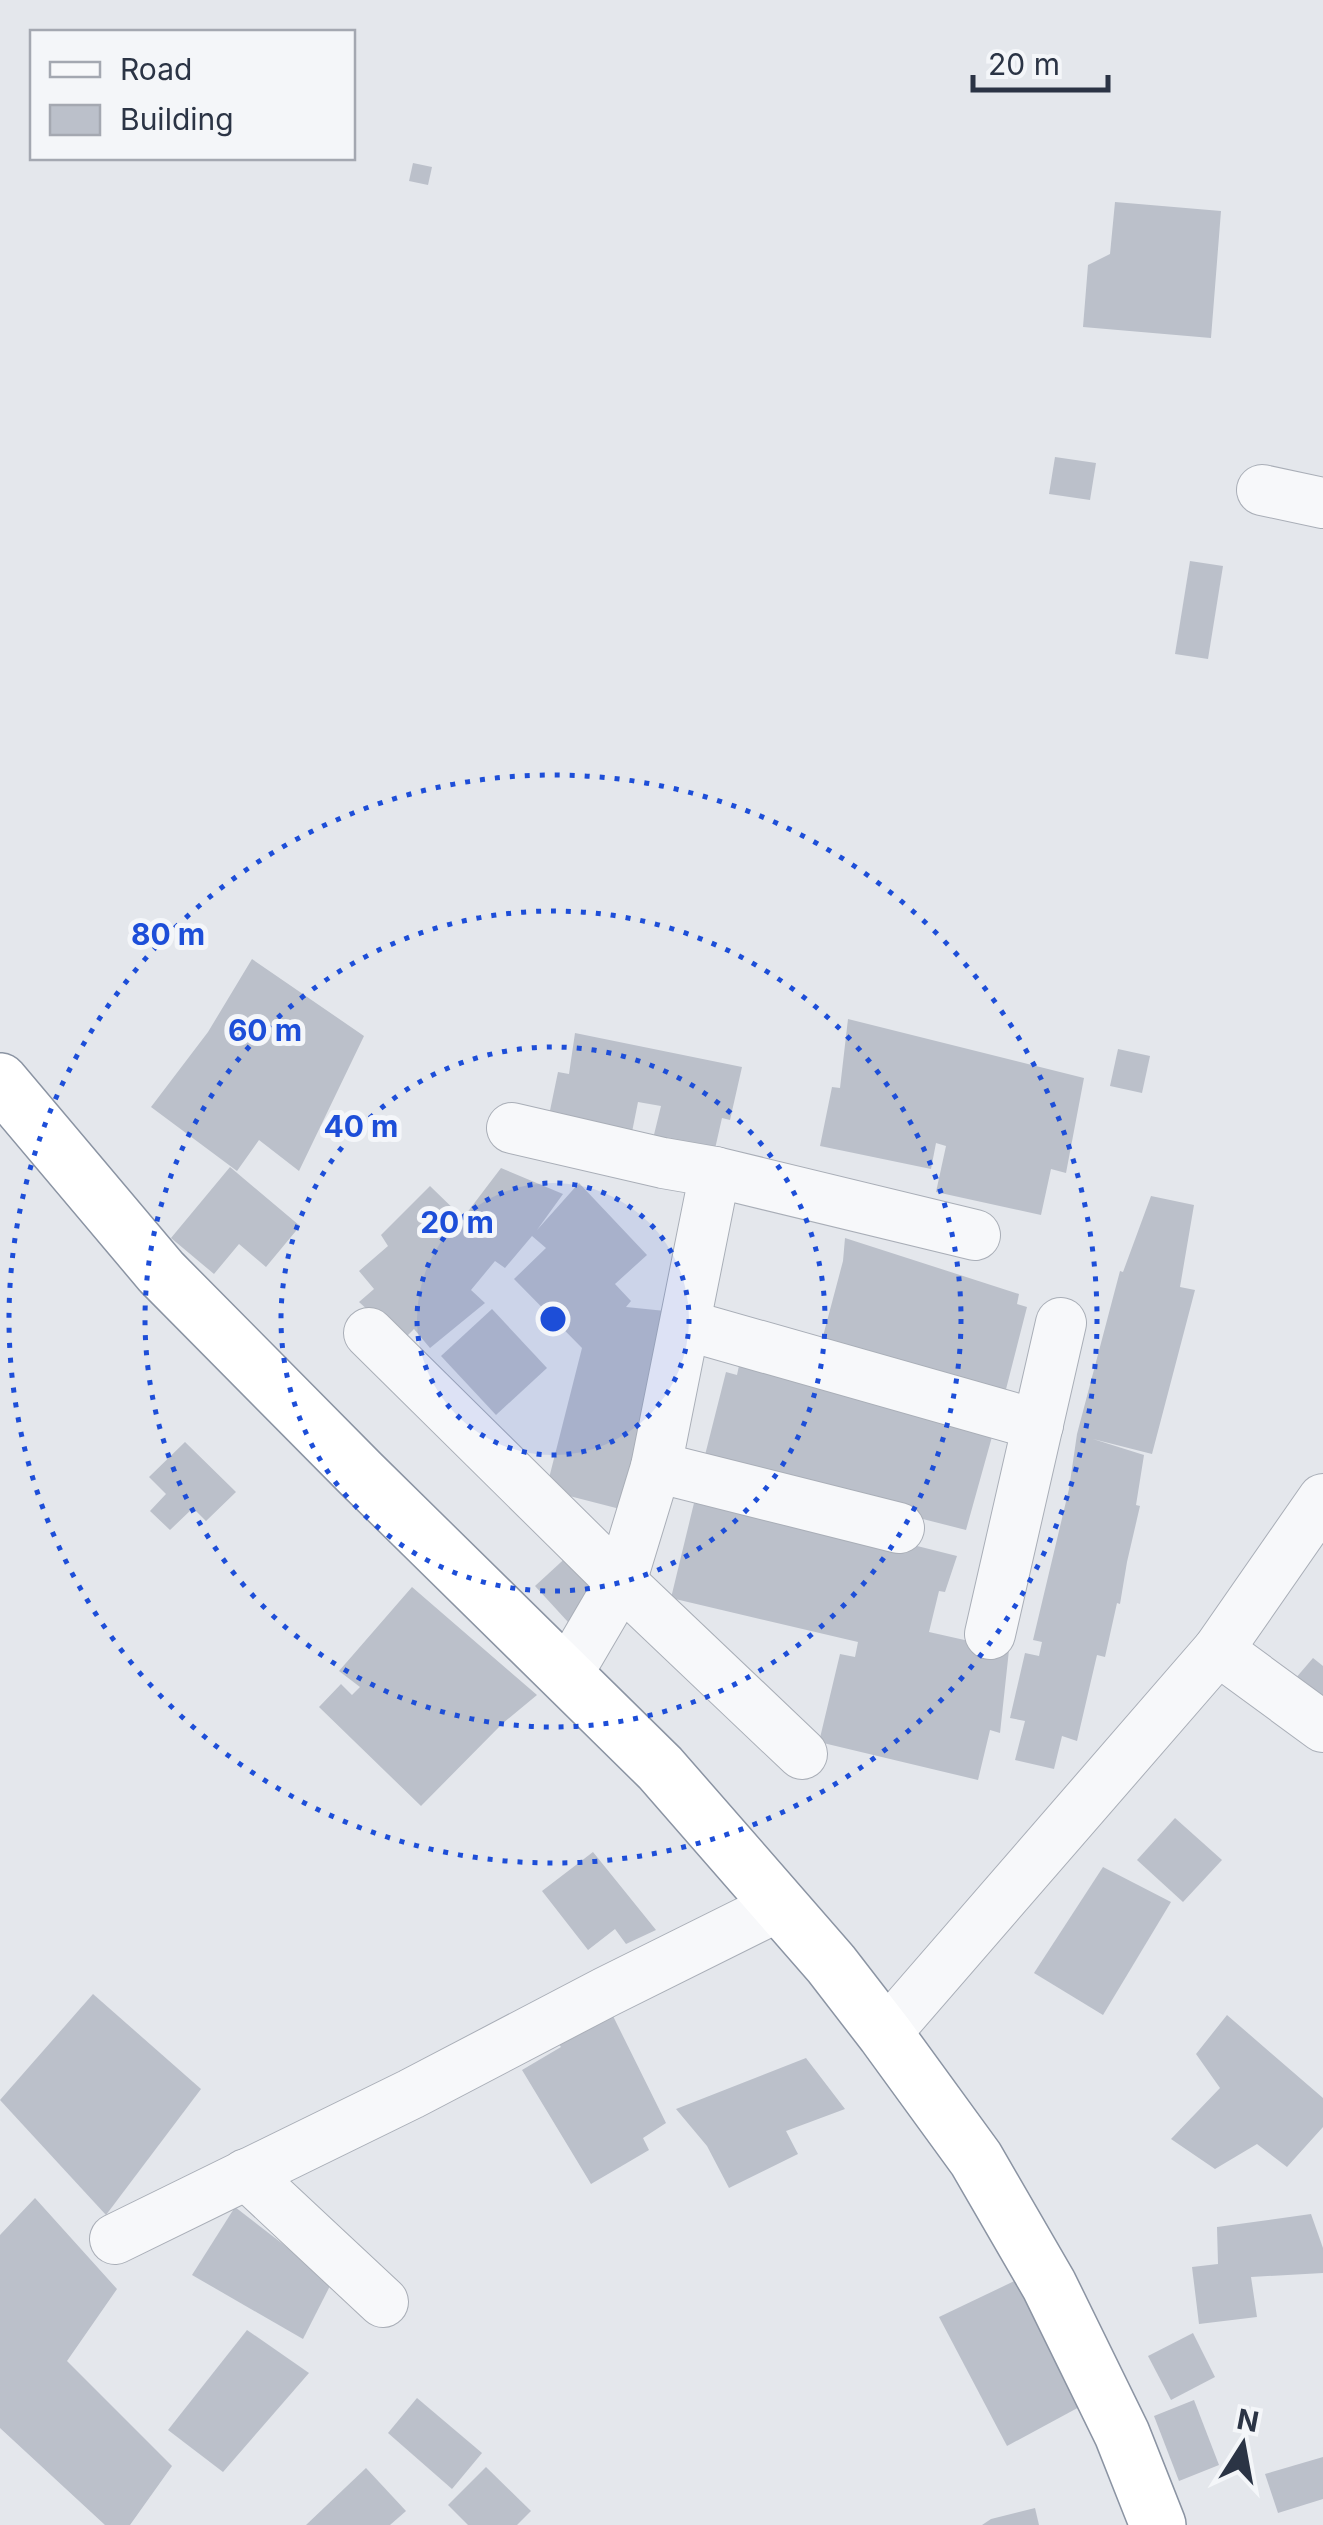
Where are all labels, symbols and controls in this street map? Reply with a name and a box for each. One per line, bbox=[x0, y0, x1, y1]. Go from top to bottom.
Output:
legend bbox=[30, 30, 355, 160]
scale bar bbox=[973, 30, 1108, 92]
text: 20 m bbox=[988, 46, 1060, 82]
text: Road bbox=[120, 51, 192, 87]
text: Building bbox=[120, 101, 234, 137]
text: 80 m bbox=[131, 916, 205, 952]
text: 60 m bbox=[228, 1012, 302, 1048]
text: 40 m bbox=[324, 1108, 399, 1144]
text: 20 m bbox=[420, 1204, 494, 1240]
centre of rings bbox=[535, 1301, 571, 1337]
north arrow bbox=[1193, 2395, 1293, 2495]
text: N bbox=[1234, 2402, 1261, 2439]

